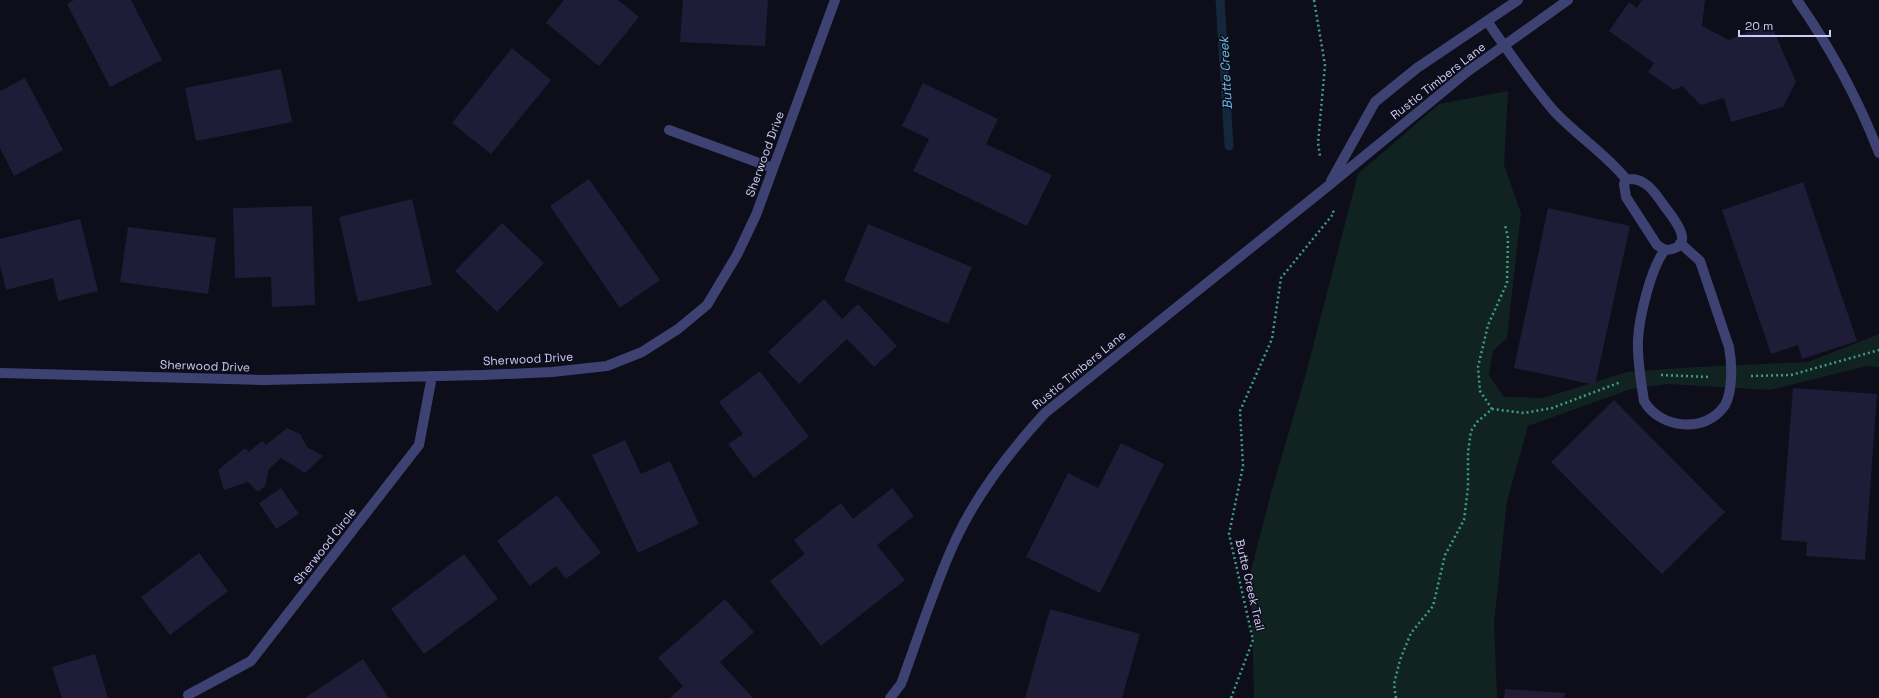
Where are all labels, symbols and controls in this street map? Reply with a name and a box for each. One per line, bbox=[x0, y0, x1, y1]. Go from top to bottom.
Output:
scale bar bbox=[1739, 12, 1830, 38]
text: 20 m bbox=[1745, 18, 1773, 34]
water label: Butte Creek bbox=[1215, 34, 1236, 110]
street label: Rustic Timbers Lane bbox=[1387, 39, 1489, 123]
street label: Sherwood Drive bbox=[742, 109, 788, 199]
street label: Rustic Timbers Lane bbox=[1029, 327, 1129, 413]
street label: Sherwood Drive bbox=[483, 349, 573, 369]
street label: Sherwood Drive bbox=[160, 356, 250, 376]
street label: Sherwood Circle bbox=[290, 504, 360, 588]
street label: Butte Creek Trail bbox=[1232, 538, 1268, 632]

